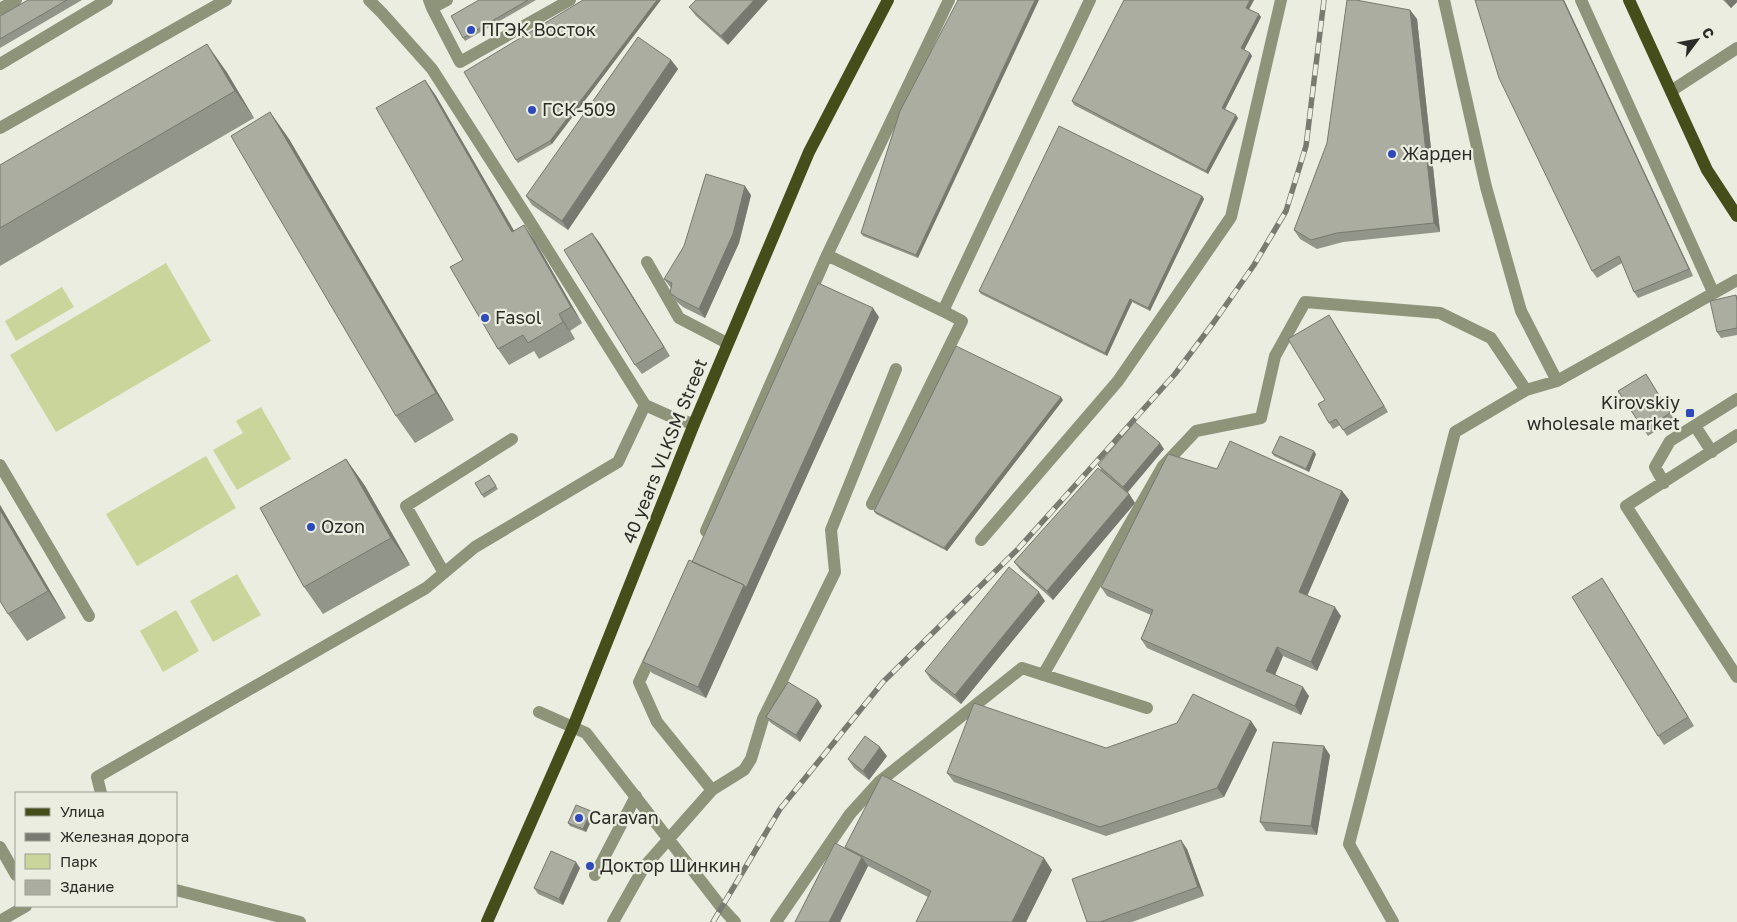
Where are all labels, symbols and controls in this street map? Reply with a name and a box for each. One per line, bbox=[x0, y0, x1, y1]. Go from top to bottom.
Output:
north arrow bbox=[1672, 15, 1722, 65]
place label: ПГЭК Восток bbox=[481, 18, 596, 40]
marker: ПГЭК Восток bbox=[465, 24, 477, 36]
text: С bbox=[1699, 24, 1718, 42]
place label: ГСК-509 bbox=[542, 98, 616, 120]
marker: ГСК-509 bbox=[526, 104, 538, 116]
place label: Жарден bbox=[1402, 142, 1472, 164]
marker: Жарден bbox=[1386, 148, 1398, 160]
place label: Fasol bbox=[495, 306, 542, 328]
marker: Fasol bbox=[479, 312, 491, 324]
street label: 40 years VLKSM Street bbox=[617, 355, 711, 546]
place label: Kirovskiy wholesale market bbox=[1527, 391, 1680, 434]
marker: Kirovskiy wholesale market bbox=[1684, 407, 1696, 419]
place label: Ozon bbox=[321, 515, 365, 537]
marker: Ozon bbox=[305, 521, 317, 533]
legend bbox=[15, 792, 178, 907]
text: Улица bbox=[60, 802, 105, 820]
place label: Caravan bbox=[589, 806, 659, 828]
marker: Caravan bbox=[573, 812, 585, 824]
text: Железная дорога bbox=[60, 827, 189, 845]
text: Парк bbox=[60, 852, 98, 870]
place label: Доктор Шинкин bbox=[600, 854, 741, 876]
marker: Доктор Шинкин bbox=[584, 860, 596, 872]
text: Здание bbox=[60, 877, 114, 895]

